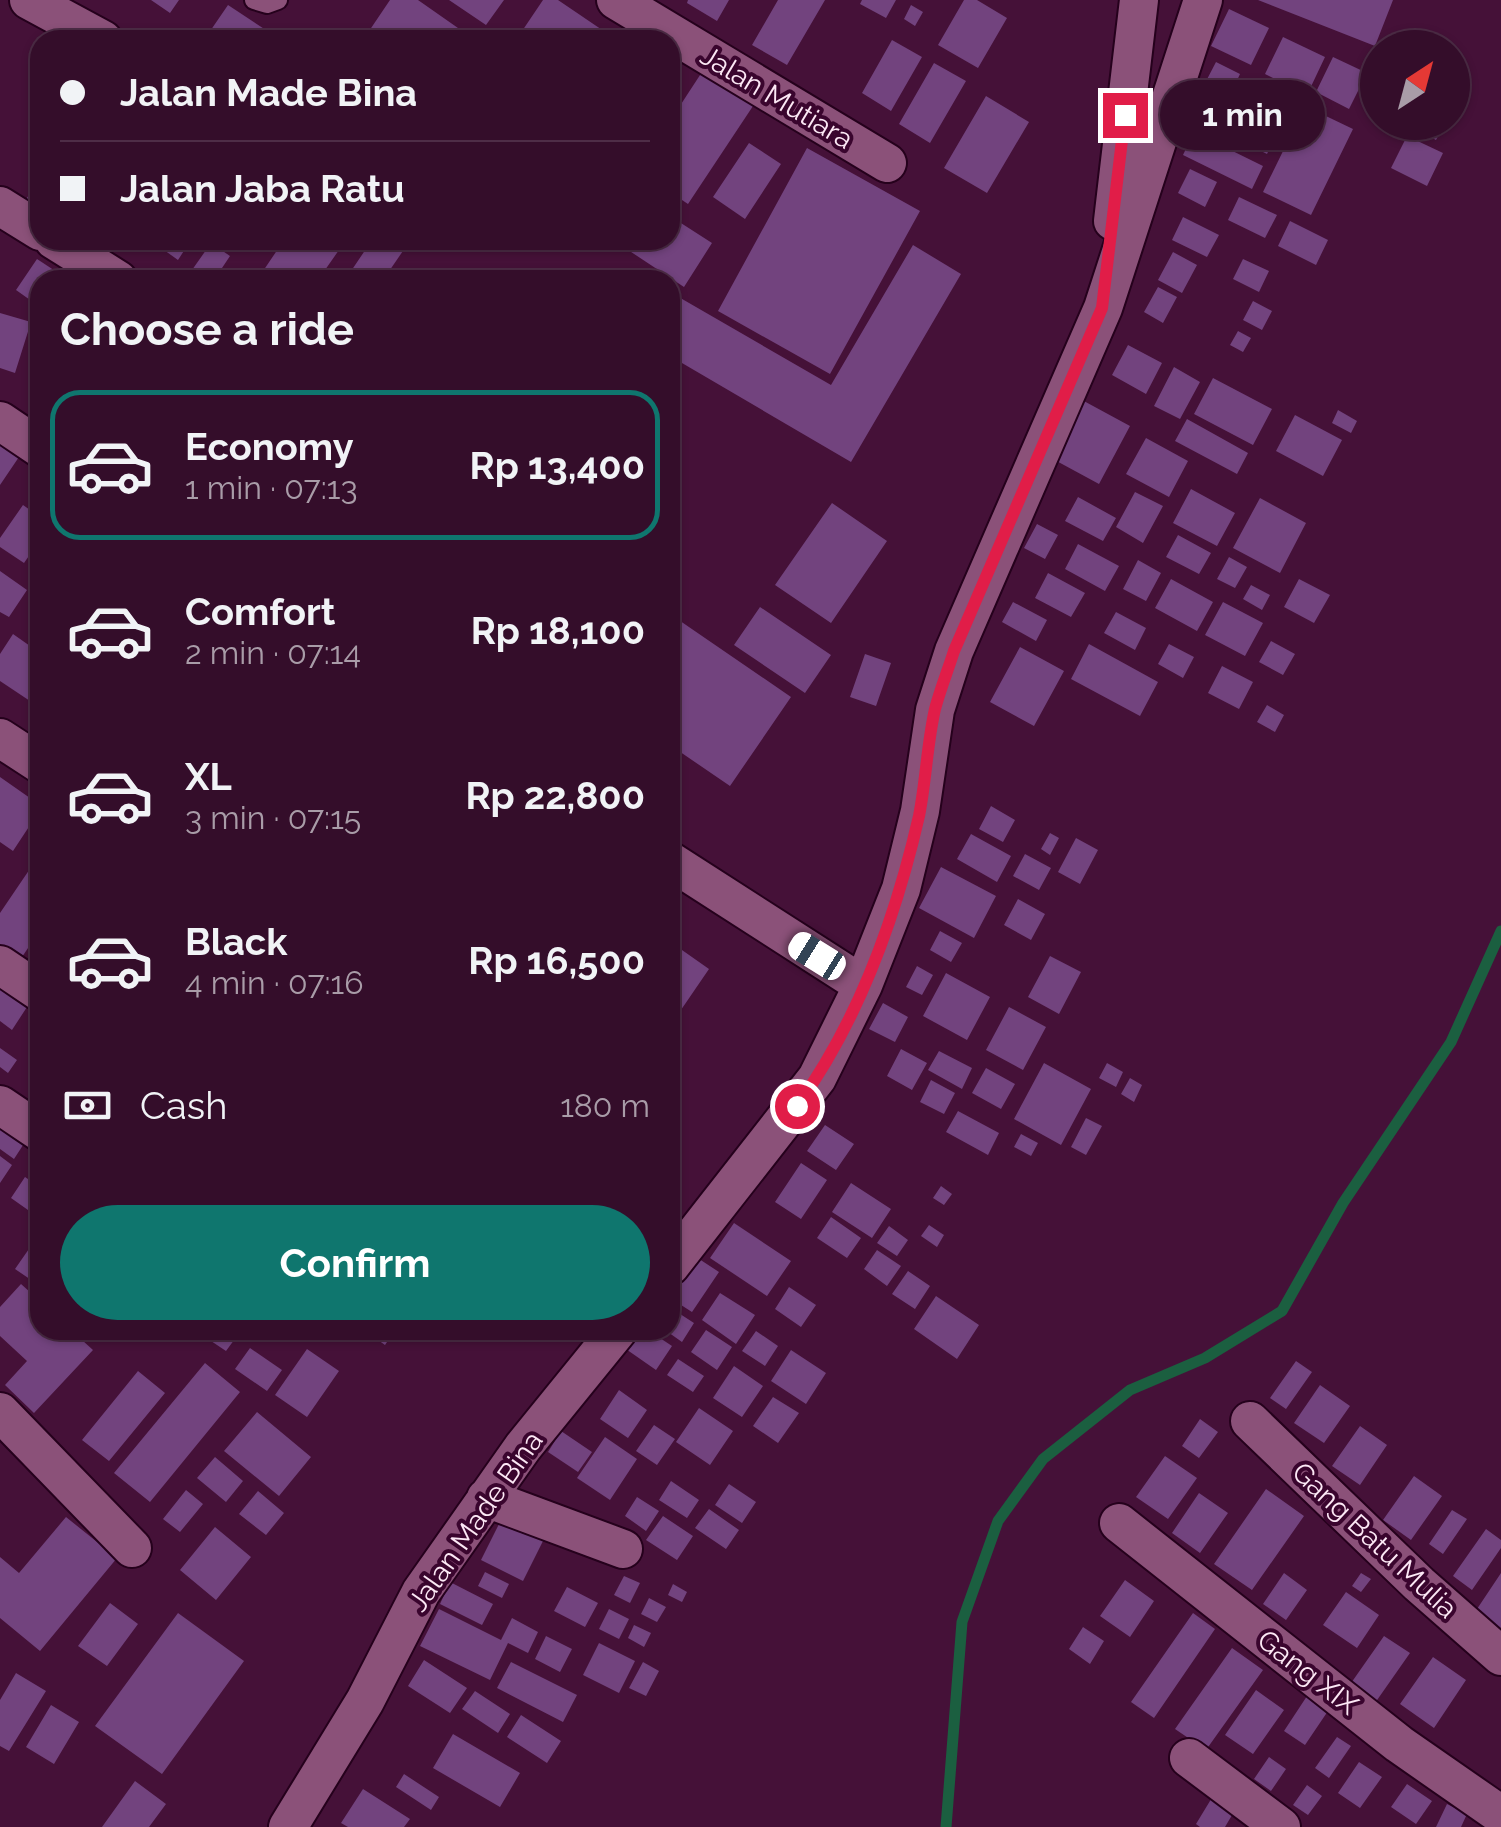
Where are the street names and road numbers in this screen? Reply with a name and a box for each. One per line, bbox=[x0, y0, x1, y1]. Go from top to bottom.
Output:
street label: Jalan Mutiara bbox=[695, 39, 859, 156]
street label: Jalan Made Bina bbox=[401, 1425, 550, 1618]
street label: Gang Batu Mulia bbox=[1285, 1456, 1464, 1625]
street label: Gang XIX bbox=[1251, 1623, 1365, 1722]

